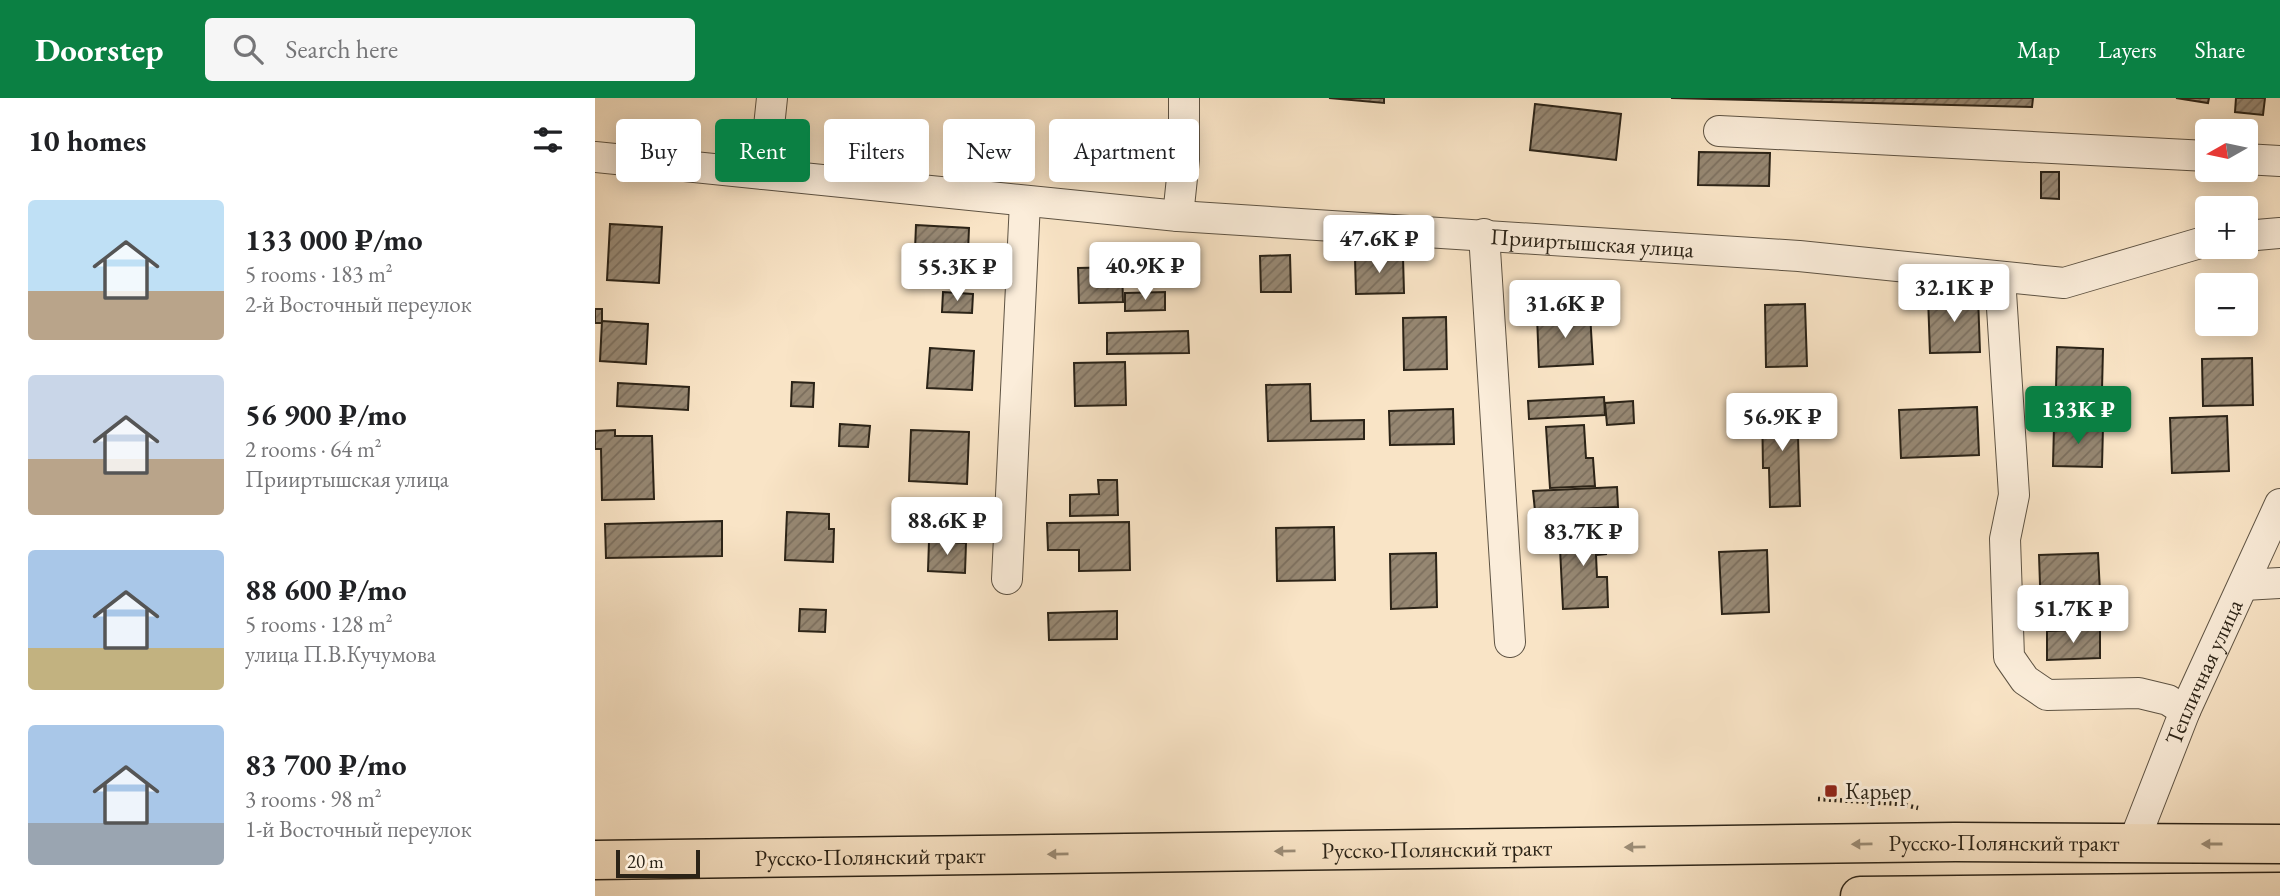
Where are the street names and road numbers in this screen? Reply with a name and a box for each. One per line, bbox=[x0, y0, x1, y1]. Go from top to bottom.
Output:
street label: Прииртышская улица bbox=[1489, 221, 1696, 264]
street label: Тепличная улица bbox=[2158, 593, 2250, 749]
street label: Русско-Полянский тракт bbox=[1888, 827, 2120, 858]
street label: Русско-Полянский тракт bbox=[1321, 832, 1553, 865]
street label: Русско-Полянский тракт bbox=[754, 840, 986, 873]

